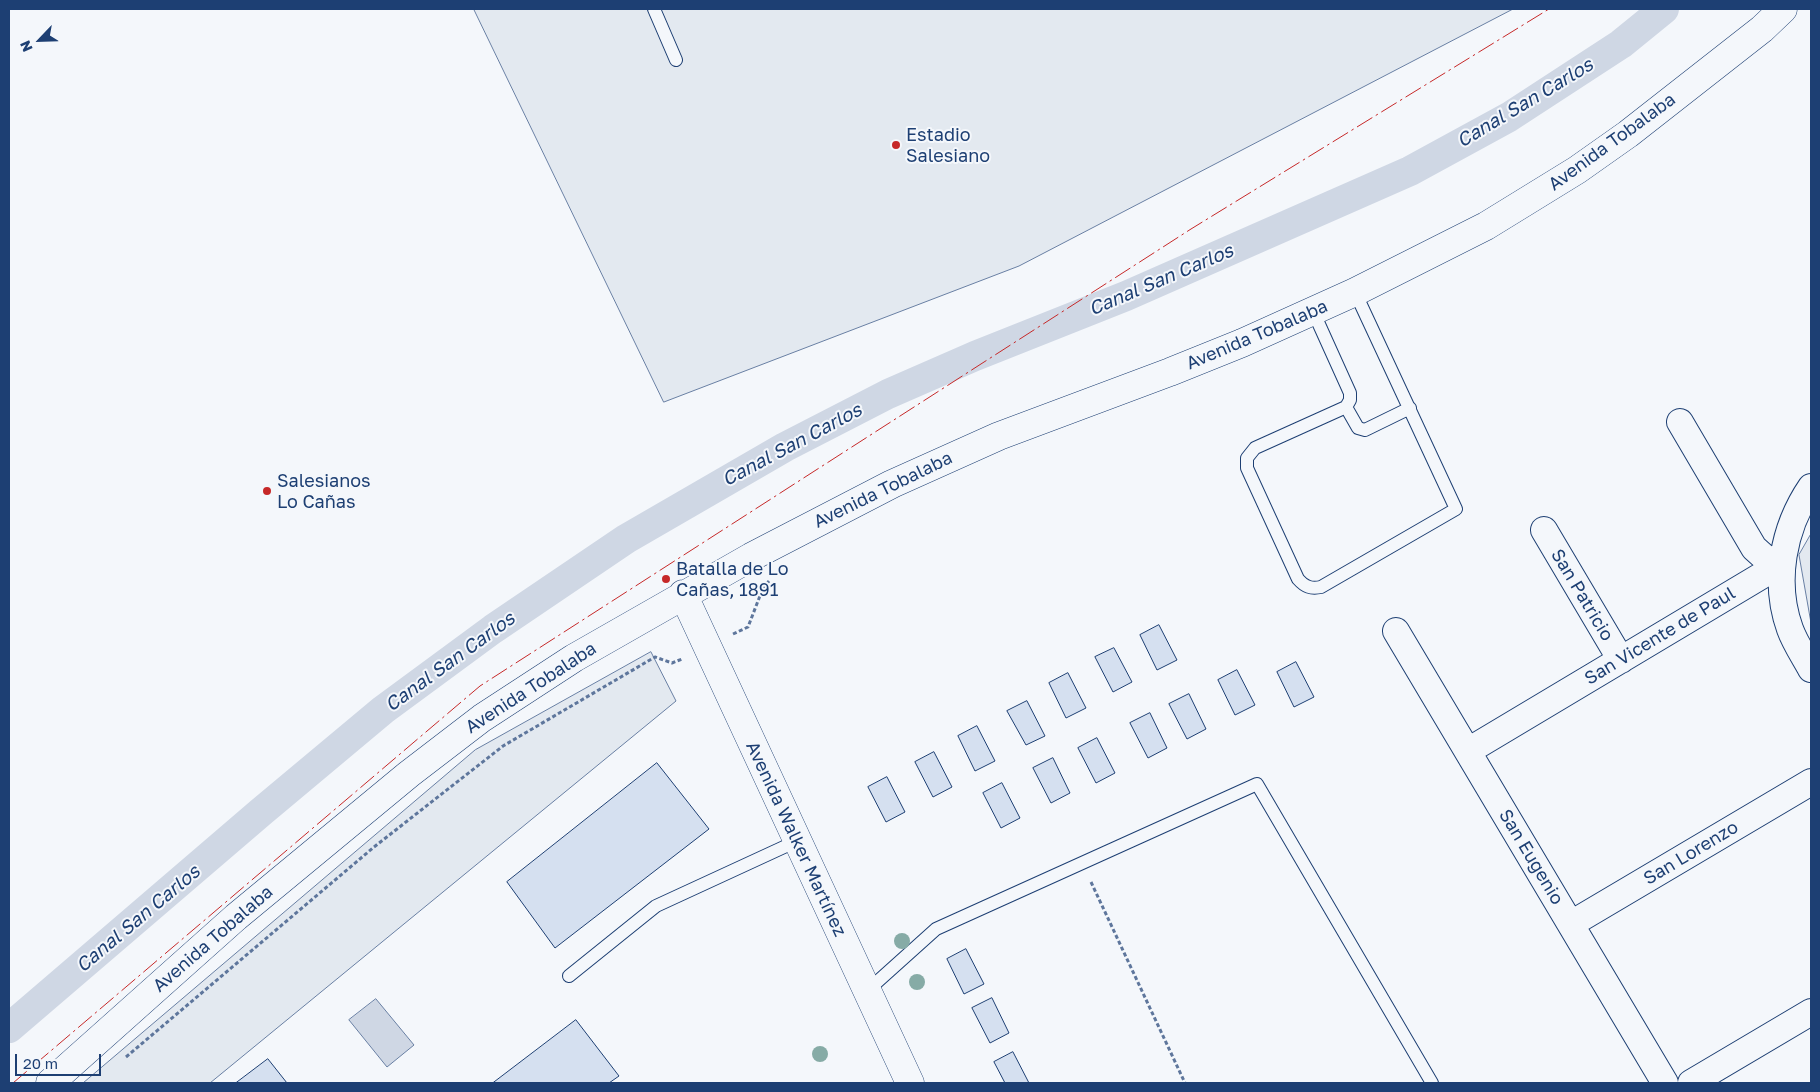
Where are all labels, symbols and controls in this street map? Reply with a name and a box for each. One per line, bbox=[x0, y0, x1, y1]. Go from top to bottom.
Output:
north arrow bbox=[15, 15, 65, 65]
text: N bbox=[16, 38, 36, 55]
water label: Canal San Carlos bbox=[1453, 53, 1597, 153]
street label: Avenida Tobalaba bbox=[1544, 89, 1680, 195]
place label: Estadio Salesiano bbox=[906, 124, 990, 166]
marker: Estadio Salesiano bbox=[890, 139, 902, 151]
water label: Canal San Carlos bbox=[1085, 239, 1237, 321]
street label: Avenida Tobalaba bbox=[1183, 295, 1331, 375]
water label: Canal San Carlos bbox=[718, 399, 866, 491]
street label: Avenida Tobalaba bbox=[810, 447, 956, 533]
place label: Salesianos Lo Cañas bbox=[277, 470, 371, 512]
marker: Salesianos Lo Cañas bbox=[261, 485, 273, 497]
street label: San Patricio bbox=[1546, 545, 1618, 645]
place label: Batalla de Lo Cañas, 1891 bbox=[676, 558, 788, 600]
marker: Batalla de Lo Cañas, 1891 bbox=[660, 573, 672, 585]
street label: San Vicente de Paul bbox=[1581, 582, 1739, 690]
water label: Canal San Carlos bbox=[381, 607, 519, 717]
street label: Avenida Tobalaba bbox=[462, 638, 600, 738]
street label: Avenida Walker Martínez bbox=[741, 738, 851, 940]
street label: San Eugenio bbox=[1494, 805, 1568, 909]
street label: San Lorenzo bbox=[1640, 816, 1742, 890]
water label: Canal San Carlos bbox=[71, 861, 205, 977]
street label: Avenida Tobalaba bbox=[149, 881, 277, 997]
scale bar bbox=[18, 1044, 104, 1076]
text: 20 m bbox=[23, 1054, 58, 1072]

